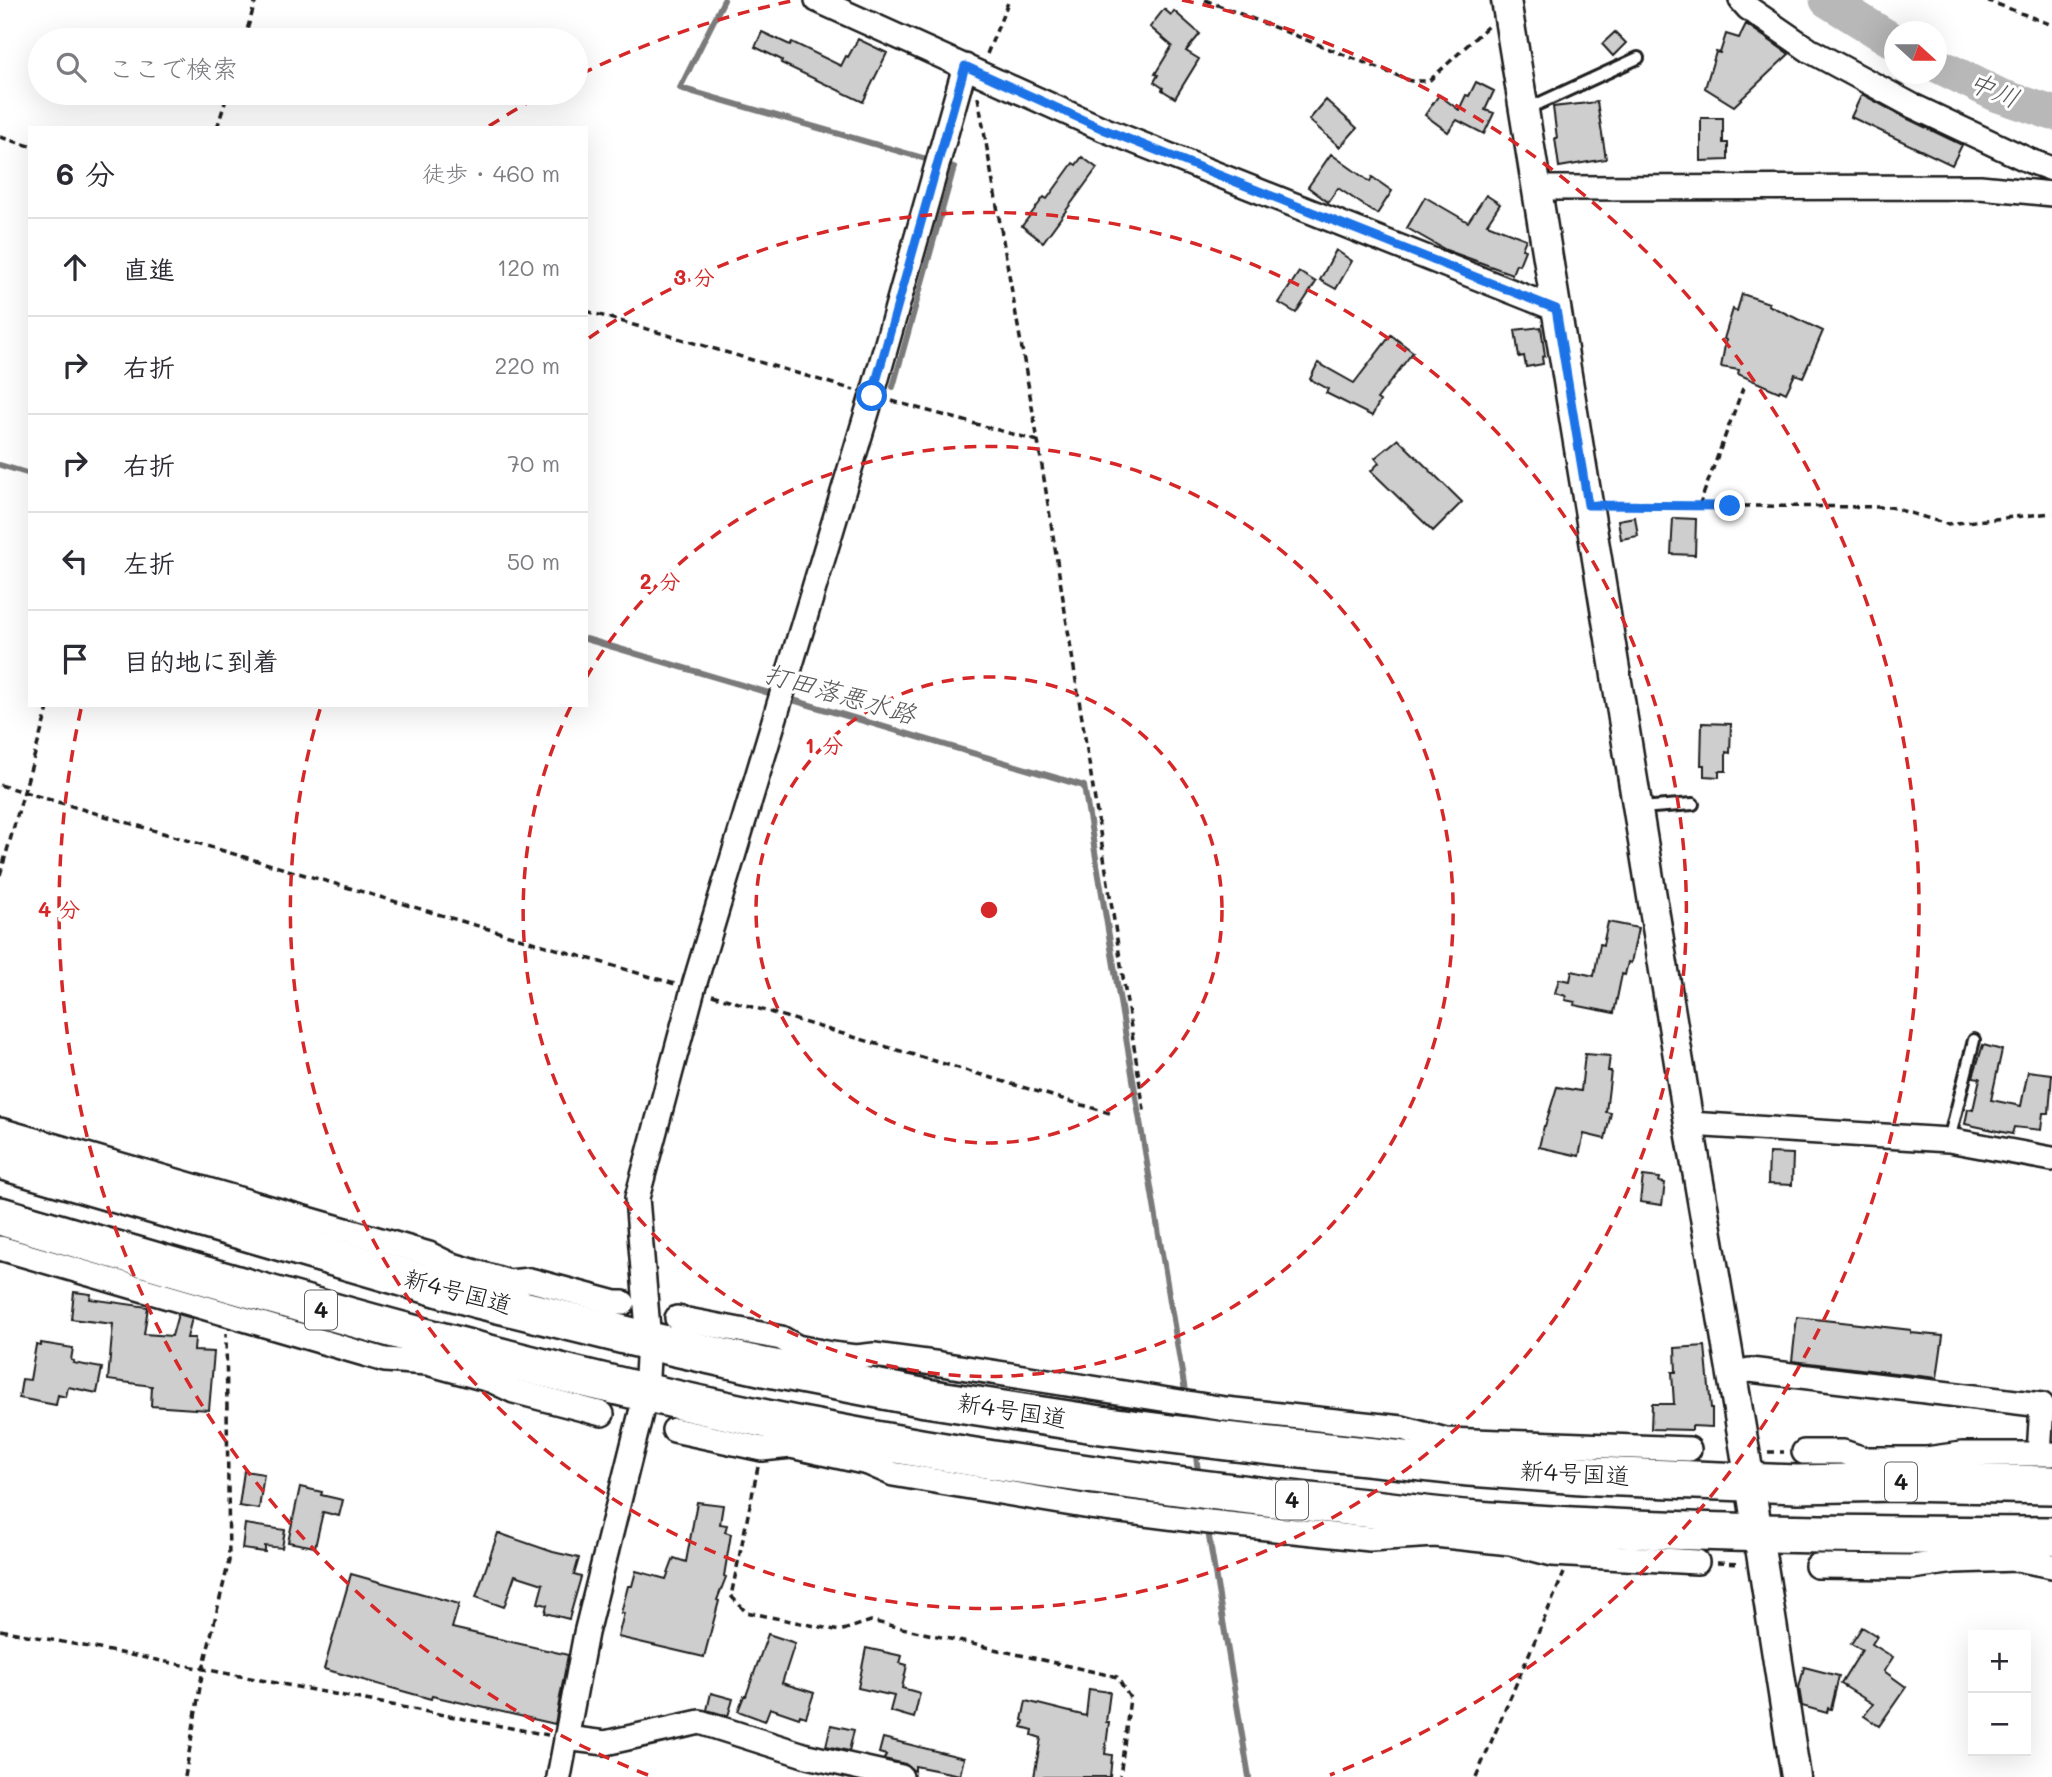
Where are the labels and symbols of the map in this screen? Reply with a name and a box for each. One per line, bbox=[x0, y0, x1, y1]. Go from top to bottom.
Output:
north arrow bbox=[1884, 21, 1947, 84]
water label: 中川 bbox=[1964, 63, 2025, 115]
text: 3 分 bbox=[673, 263, 715, 290]
route start bbox=[856, 380, 887, 411]
route end bbox=[1714, 490, 1745, 521]
text: 2 分 bbox=[640, 567, 680, 594]
water label: 打田落悪水路 bbox=[761, 655, 922, 731]
text: 1 分 bbox=[805, 731, 843, 758]
text: 4 分 bbox=[38, 895, 80, 922]
centre of rings bbox=[977, 898, 1001, 922]
street label: 新4号国道 bbox=[401, 1261, 516, 1320]
road number: 4 bbox=[305, 1290, 337, 1330]
street label: 新4号国道 bbox=[955, 1386, 1069, 1433]
street label: 新4号国道 bbox=[1519, 1454, 1631, 1491]
road number: 4 bbox=[1885, 1462, 1917, 1502]
road number: 4 bbox=[1276, 1480, 1308, 1520]

